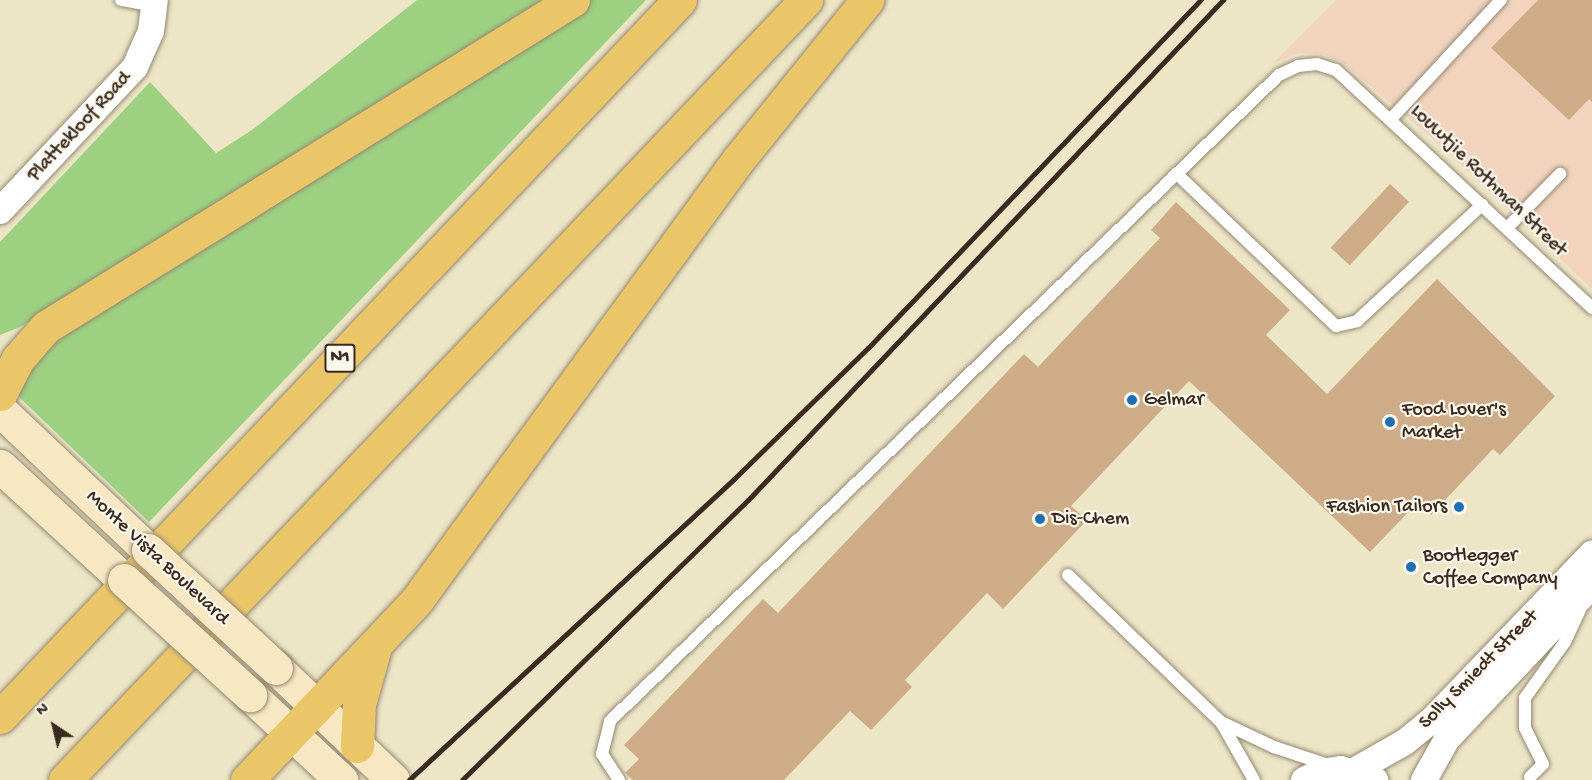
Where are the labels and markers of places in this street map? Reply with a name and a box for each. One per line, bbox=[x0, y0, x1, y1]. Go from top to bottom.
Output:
place label: Gelmar bbox=[1144, 388, 1204, 412]
marker: Gelmar bbox=[1125, 393, 1139, 407]
place label: Food Lover's Market bbox=[1402, 398, 1506, 445]
marker: Food Lover's Market bbox=[1383, 415, 1397, 429]
place label: Fashion Tailors bbox=[1326, 495, 1447, 519]
marker: Fashion Tailors bbox=[1452, 500, 1466, 514]
place label: Dis-Chem bbox=[1052, 507, 1129, 531]
marker: Dis-Chem bbox=[1033, 512, 1047, 526]
place label: Bootlegger Coffee Company bbox=[1423, 544, 1558, 591]
marker: Bootlegger Coffee Company bbox=[1404, 560, 1418, 574]

